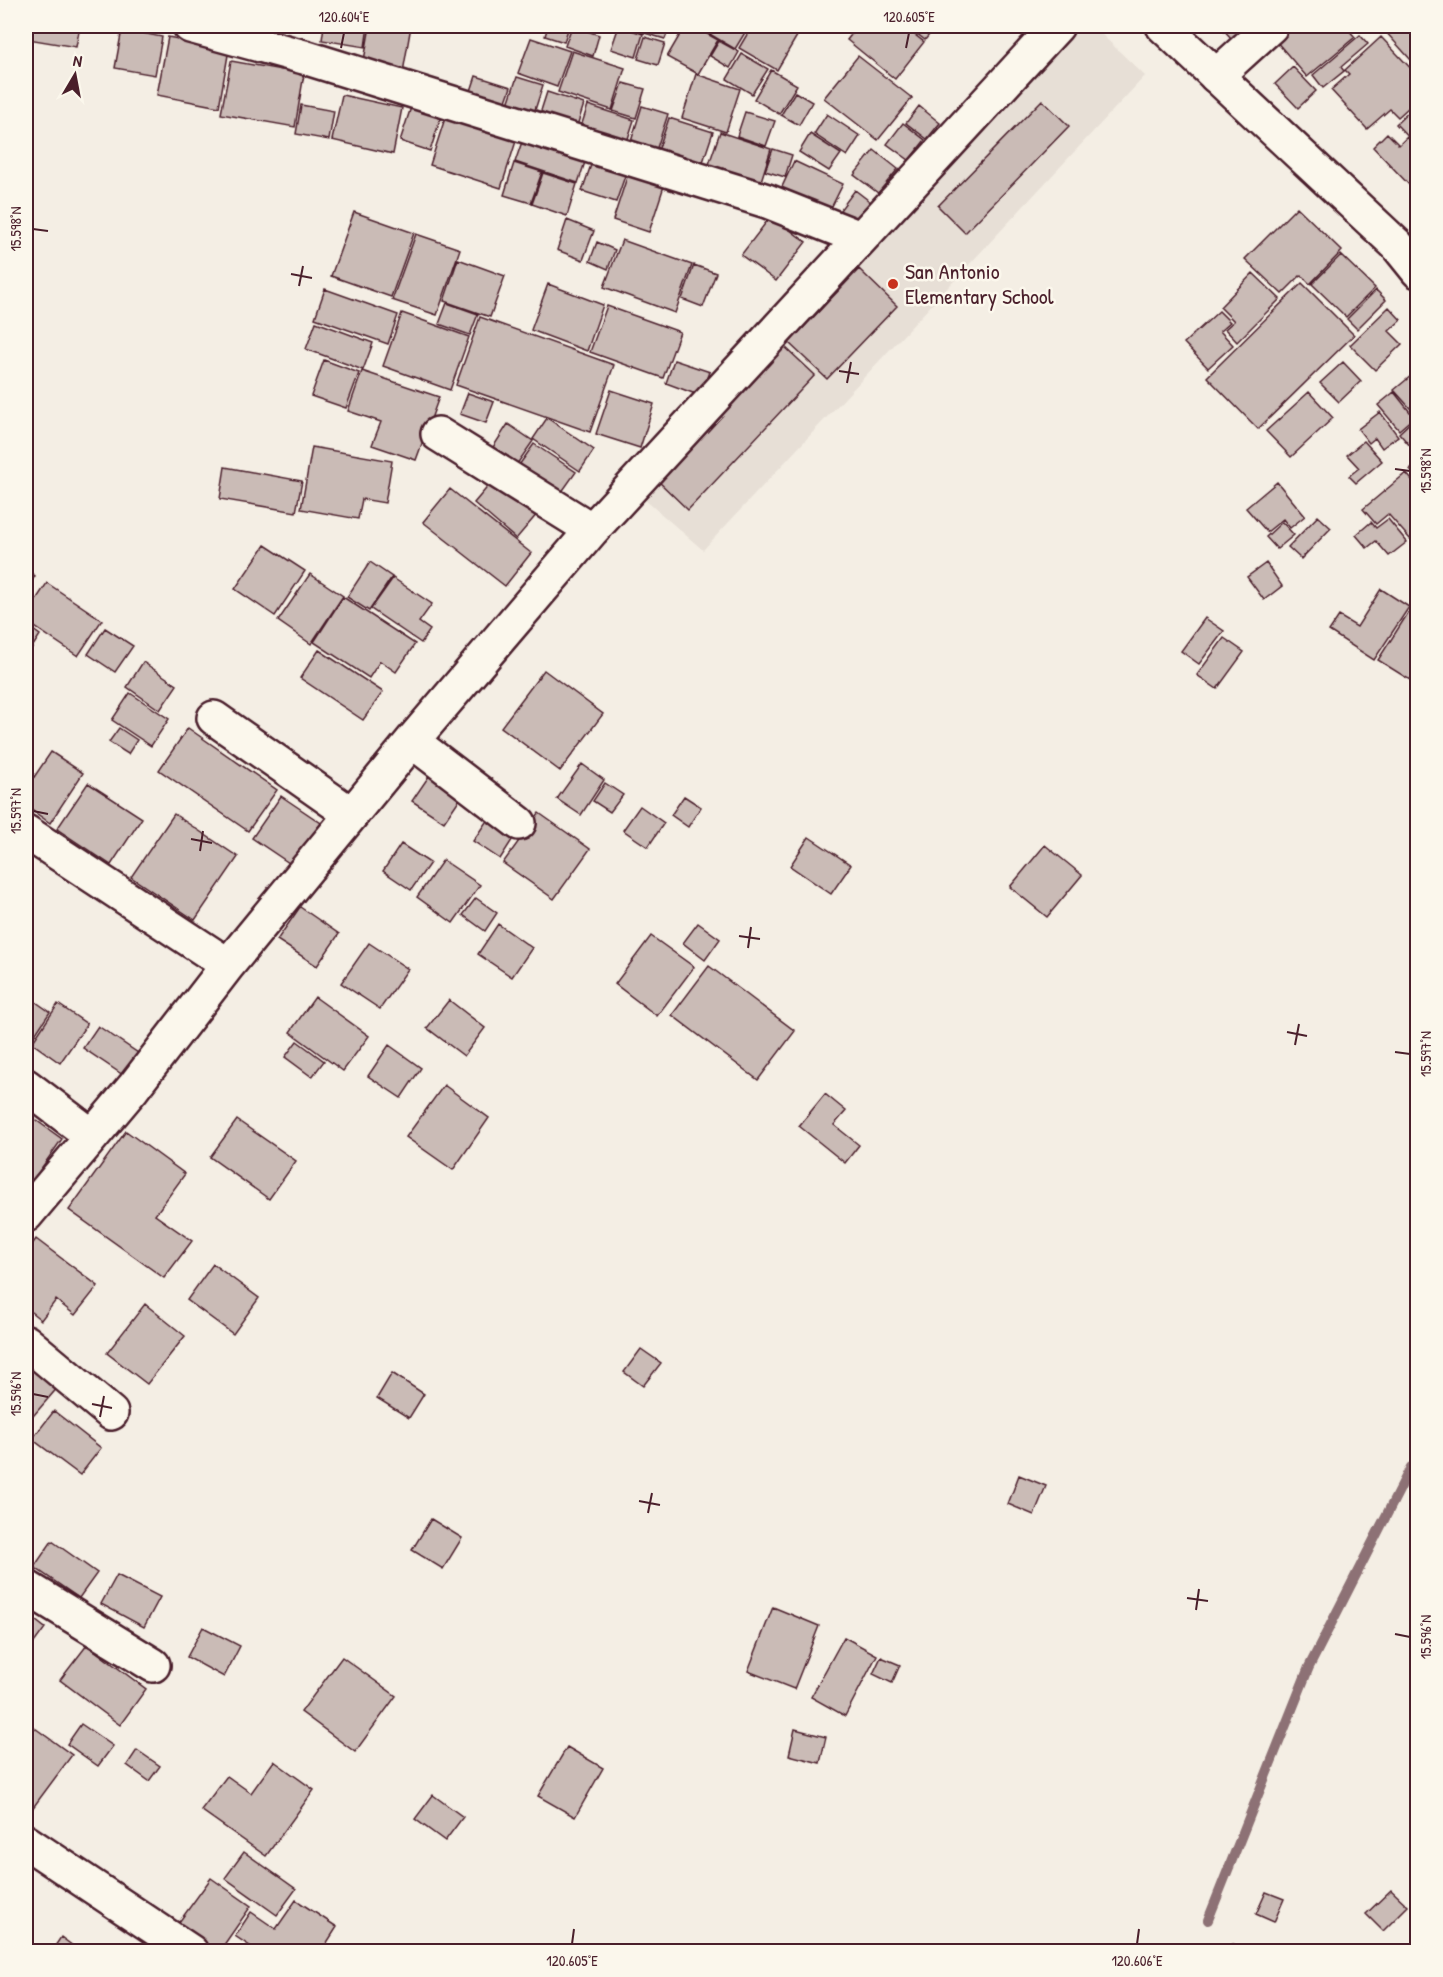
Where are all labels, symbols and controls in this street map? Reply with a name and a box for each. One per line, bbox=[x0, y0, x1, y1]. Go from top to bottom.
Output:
text: 120.604°E bbox=[319, 6, 370, 27]
text: 120.605°E bbox=[883, 6, 935, 27]
north arrow bbox=[45, 45, 105, 105]
text: N bbox=[72, 49, 84, 72]
text: 15.598°N bbox=[5, 207, 26, 251]
place label: San Antonio Elementary School bbox=[905, 256, 1054, 311]
marker: San Antonio Elementary School bbox=[886, 277, 900, 291]
text: 15.598°N bbox=[1415, 449, 1436, 493]
text: 15.597°N bbox=[5, 788, 26, 834]
text: 15.597°N bbox=[1415, 1031, 1436, 1077]
text: 15.596°N bbox=[5, 1372, 26, 1416]
text: 15.596°N bbox=[1415, 1615, 1436, 1659]
text: 120.605°E bbox=[546, 1950, 598, 1971]
text: 120.606°E bbox=[1111, 1950, 1163, 1971]

